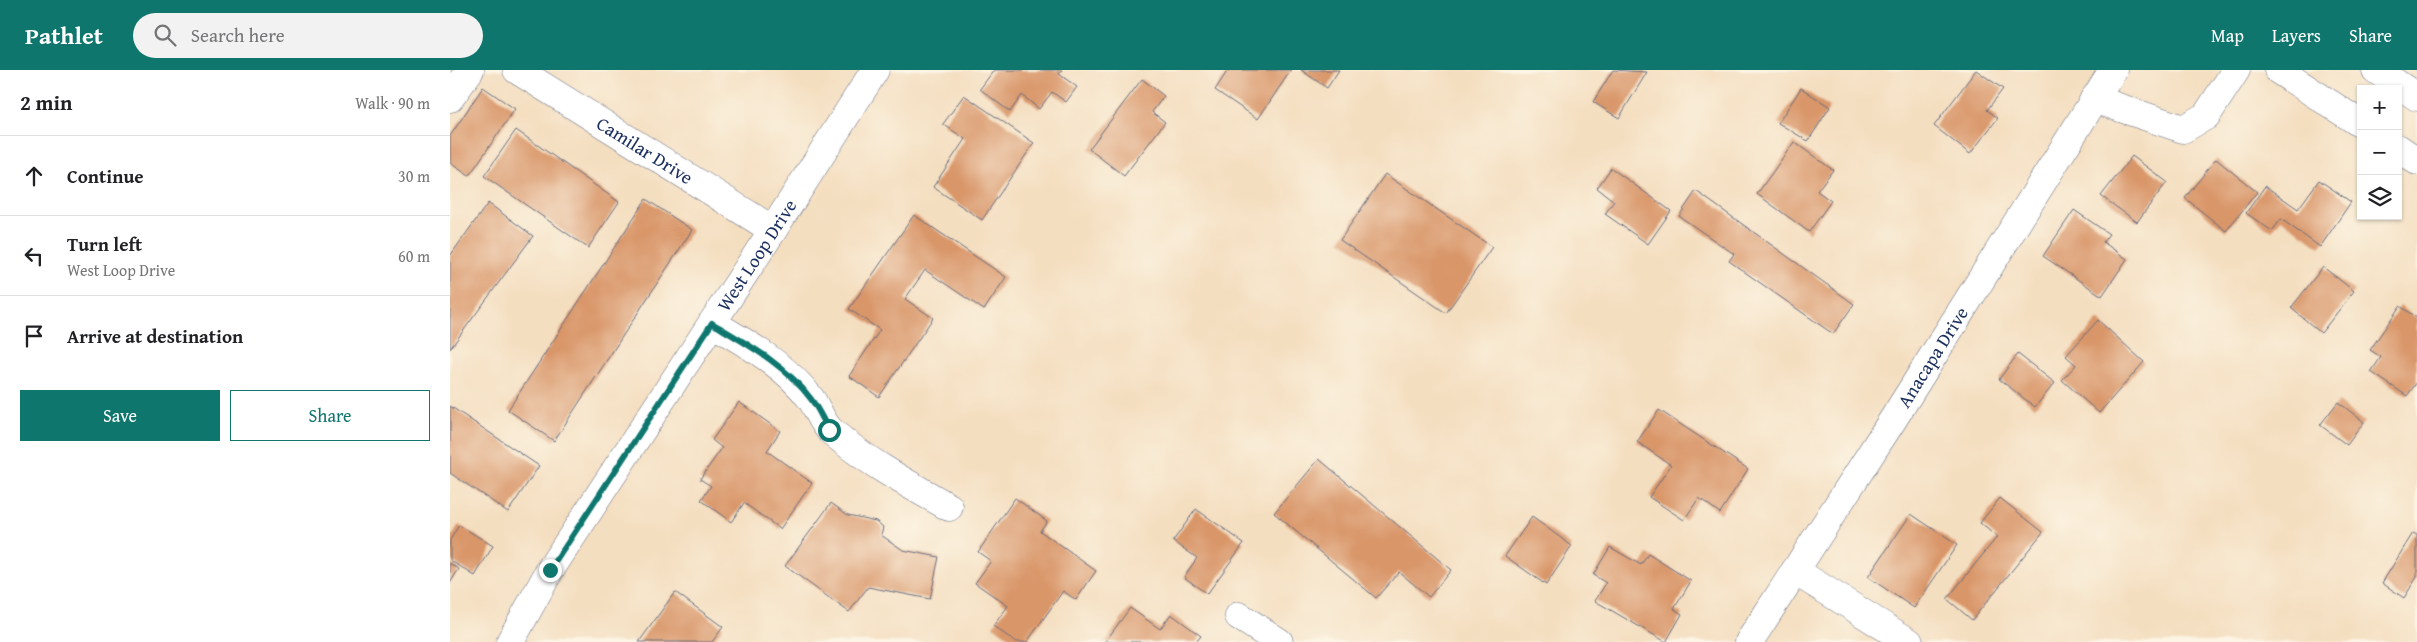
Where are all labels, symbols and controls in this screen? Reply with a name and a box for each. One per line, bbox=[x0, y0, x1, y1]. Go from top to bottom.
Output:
search box bbox=[133, 13, 483, 58]
text: Pathlet bbox=[25, 18, 103, 53]
icon: search bbox=[151, 21, 179, 49]
text: Search here bbox=[191, 21, 285, 49]
text: Map bbox=[2211, 22, 2244, 49]
text: Layers bbox=[2272, 22, 2321, 49]
text: Share bbox=[2349, 22, 2392, 49]
map controls bbox=[2357, 85, 2402, 220]
button: + bbox=[2357, 85, 2402, 130]
text: 2 min bbox=[20, 87, 72, 118]
text: Walk · 90 m bbox=[355, 91, 430, 115]
street label: Camilar Drive bbox=[591, 109, 699, 191]
button: − bbox=[2357, 130, 2402, 175]
icon: ahead bbox=[20, 162, 48, 190]
text: Continue bbox=[67, 162, 144, 190]
text: 30 m bbox=[398, 164, 430, 188]
button: layers bbox=[2357, 175, 2402, 220]
street label: West Loop Drive bbox=[710, 193, 803, 317]
text: Turn left bbox=[67, 230, 142, 258]
icon: left bbox=[20, 242, 48, 270]
text: 60 m bbox=[398, 244, 430, 268]
text: West Loop Drive bbox=[67, 258, 175, 282]
street label: Anacapa Drive bbox=[1890, 301, 1975, 413]
icon: arrive bbox=[20, 322, 48, 350]
text: Arrive at destination bbox=[67, 322, 243, 350]
button: Save bbox=[20, 390, 220, 441]
button: Share bbox=[230, 390, 430, 441]
route start bbox=[818, 419, 841, 442]
route end bbox=[539, 559, 562, 582]

